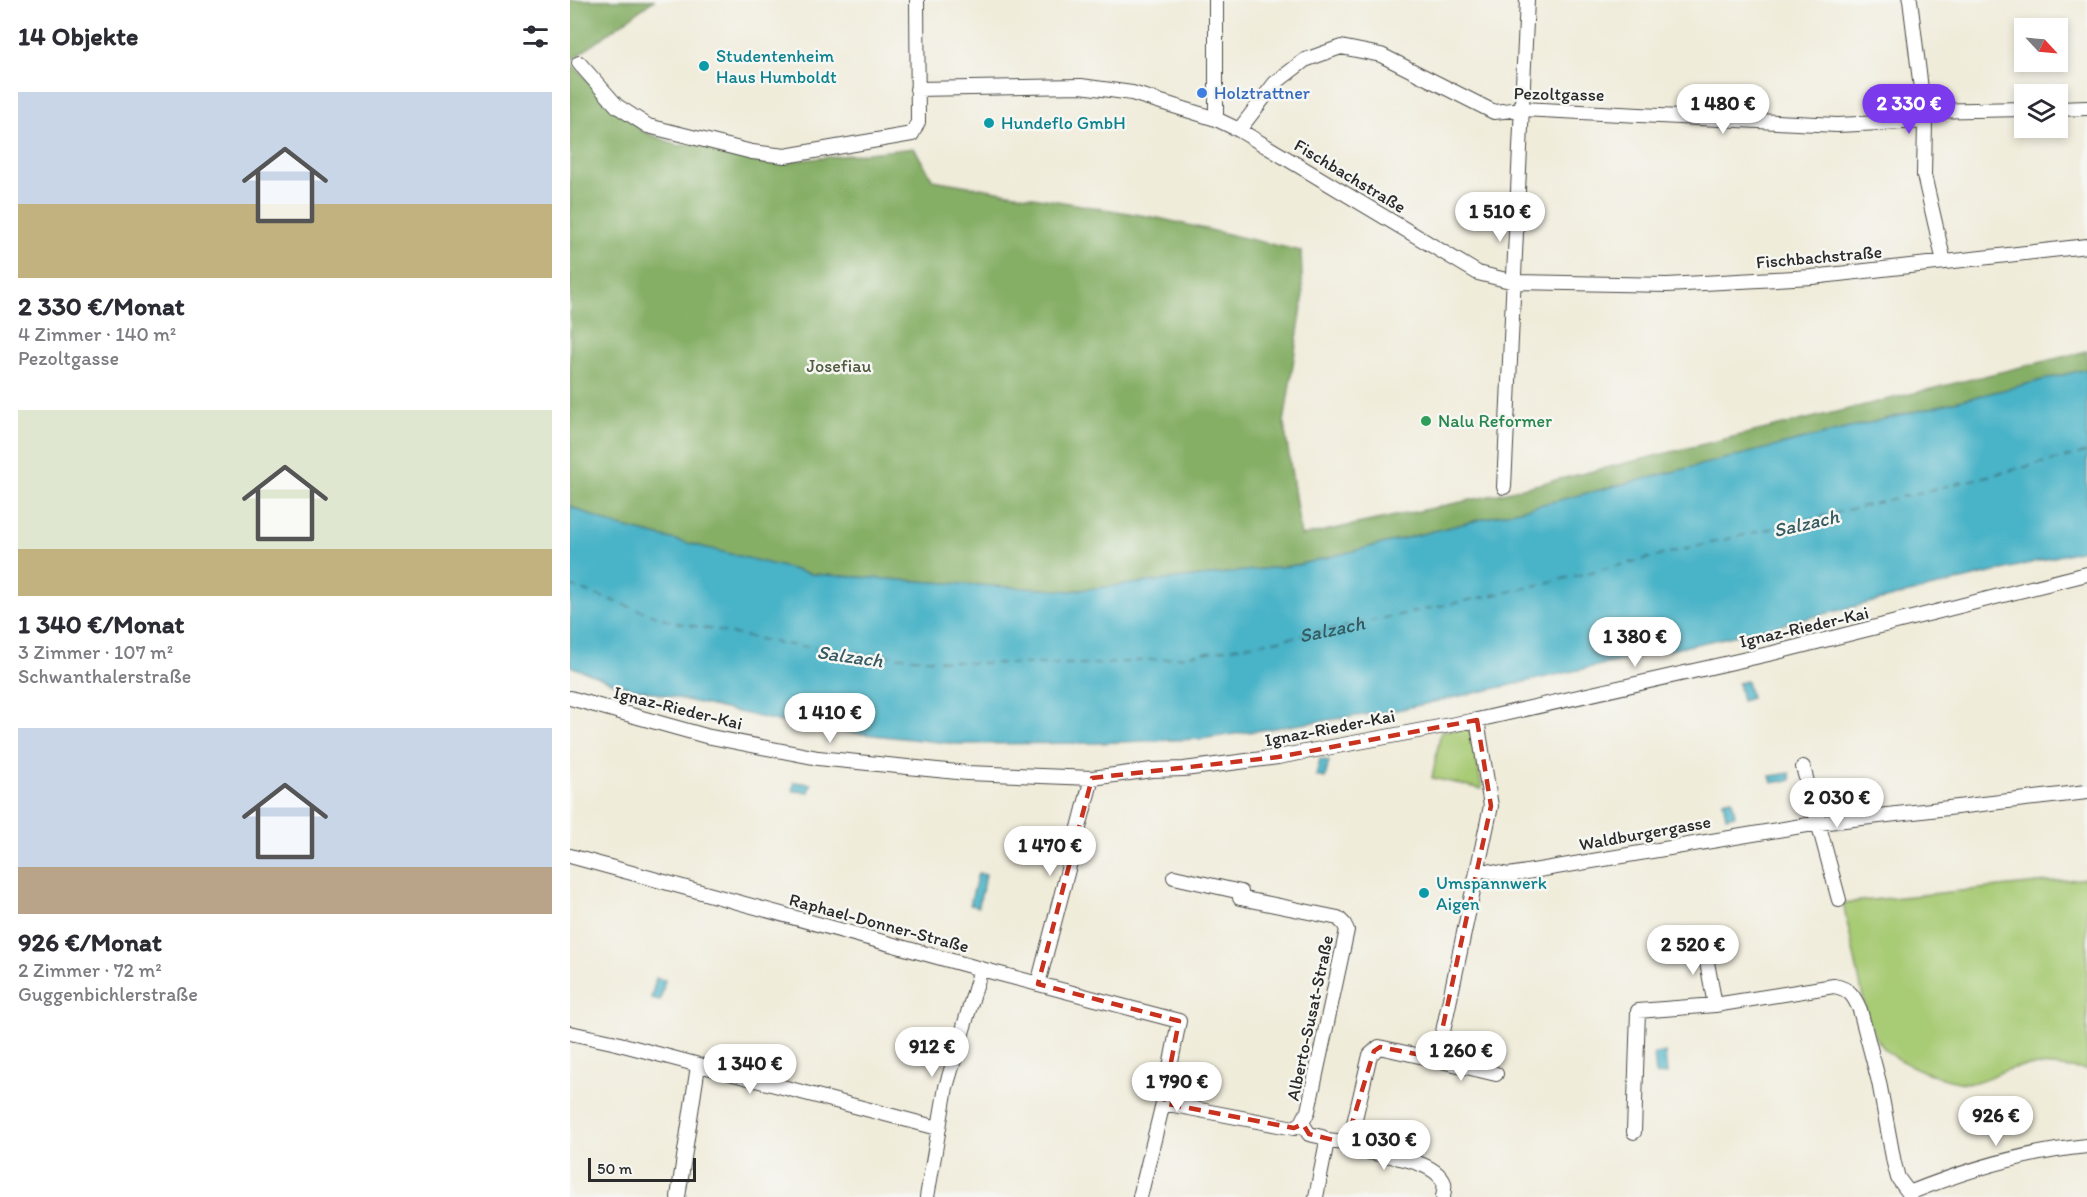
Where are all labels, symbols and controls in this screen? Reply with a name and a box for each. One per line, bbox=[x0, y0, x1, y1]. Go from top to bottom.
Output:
north arrow bbox=[2014, 18, 2068, 72]
map controls bbox=[2014, 18, 2068, 138]
text: 14 Objekte bbox=[18, 20, 138, 52]
icon: filters bbox=[519, 20, 552, 53]
place label: Studentenheim Haus Humboldt bbox=[716, 45, 837, 88]
marker: Studentenheim Haus Humboldt bbox=[697, 59, 711, 73]
place label: Holztrattner bbox=[1214, 82, 1311, 104]
street label: Pezoltgasse bbox=[1513, 82, 1605, 106]
pin: 1 480 € bbox=[1668, 84, 1778, 135]
pin: 2 330 € bbox=[1854, 84, 1964, 135]
button: layers bbox=[2014, 84, 2068, 138]
marker: Holztrattner bbox=[1195, 86, 1209, 100]
text: 1 480 € bbox=[1691, 91, 1756, 115]
text: 2 330 € bbox=[1876, 91, 1942, 115]
place label: Hundeflo GmbH bbox=[1001, 112, 1126, 134]
marker: Hundeflo GmbH bbox=[982, 116, 996, 130]
icon: home bbox=[231, 131, 339, 239]
street label: Fischbachstraße bbox=[1290, 134, 1410, 218]
pin: 1 510 € bbox=[1445, 192, 1555, 243]
text: 1 510 € bbox=[1469, 199, 1531, 223]
street label: Fischbachstraße bbox=[1755, 241, 1883, 273]
text: 2 330 €/Monat bbox=[18, 290, 184, 322]
text: 4 Zimmer · 140 m² bbox=[18, 322, 176, 346]
text: Pezoltgasse bbox=[18, 346, 119, 370]
park label: Josefiau bbox=[807, 355, 872, 377]
place label: Nalu Reformer bbox=[1438, 410, 1552, 432]
marker: Nalu Reformer bbox=[1419, 414, 1433, 428]
icon: home bbox=[231, 449, 339, 557]
water label: Salzach bbox=[1771, 504, 1841, 542]
street label: Ignaz-Rieder-Kai bbox=[1737, 601, 1871, 653]
text: 1 340 €/Monat bbox=[18, 608, 184, 640]
water label: Salzach bbox=[1297, 610, 1367, 648]
pin: 1 380 € bbox=[1580, 617, 1690, 668]
text: 1 380 € bbox=[1603, 624, 1667, 648]
water label: Salzach bbox=[815, 639, 885, 673]
text: 3 Zimmer · 107 m² bbox=[18, 640, 173, 664]
text: Schwanthalerstraße bbox=[18, 664, 191, 688]
street label: Ignaz-Rieder-Kai bbox=[611, 681, 745, 735]
pin: 1 410 € bbox=[775, 693, 885, 744]
text: 1 410 € bbox=[798, 700, 862, 724]
street label: Ignaz-Rieder-Kai bbox=[1263, 705, 1397, 751]
icon: home bbox=[231, 767, 339, 875]
pin: 2 030 € bbox=[1782, 778, 1892, 829]
text: 2 030 € bbox=[1804, 785, 1870, 809]
street label: Waldburgergasse bbox=[1577, 811, 1713, 855]
pin: 1 470 € bbox=[995, 826, 1105, 877]
text: 1 470 € bbox=[1018, 833, 1082, 857]
place label: Umspannwerk Aigen bbox=[1436, 872, 1547, 915]
marker: Umspannwerk Aigen bbox=[1417, 886, 1431, 900]
street label: Raphael-Donner-Straße bbox=[787, 888, 971, 958]
pin: 2 520 € bbox=[1638, 925, 1748, 976]
text: 926 €/Monat bbox=[18, 926, 162, 958]
text: 2 520 € bbox=[1661, 932, 1725, 956]
street label: Alberto-Susat-Straße bbox=[1282, 933, 1338, 1103]
text: 2 Zimmer · 72 m² bbox=[18, 958, 162, 982]
text: Guggenbichlerstraße bbox=[18, 982, 198, 1006]
pin: 912 € bbox=[890, 1027, 974, 1078]
pin: 1 260 € bbox=[1406, 1031, 1516, 1082]
text: 912 € bbox=[909, 1034, 955, 1058]
text: 1 260 € bbox=[1429, 1038, 1493, 1062]
pin: 1 340 € bbox=[695, 1044, 805, 1095]
text: 1 340 € bbox=[718, 1051, 782, 1075]
pin: 1 790 € bbox=[1122, 1062, 1232, 1113]
text: 1 790 € bbox=[1146, 1069, 1208, 1093]
pin: 926 € bbox=[1954, 1096, 2038, 1147]
text: 926 € bbox=[1972, 1103, 2020, 1127]
pin: 1 030 € bbox=[1329, 1120, 1439, 1171]
text: 1 030 € bbox=[1351, 1127, 1417, 1151]
scale bar bbox=[588, 1155, 696, 1182]
text: 50 m bbox=[597, 1159, 632, 1178]

